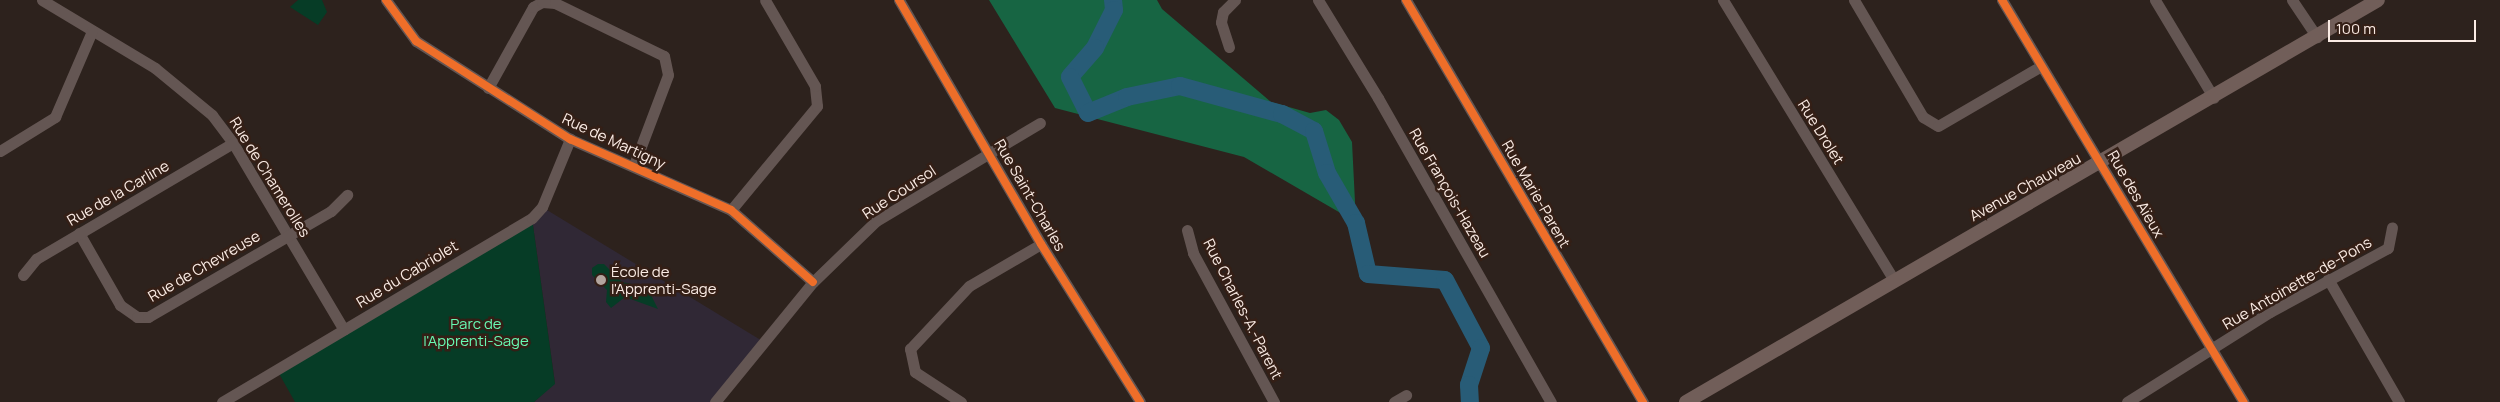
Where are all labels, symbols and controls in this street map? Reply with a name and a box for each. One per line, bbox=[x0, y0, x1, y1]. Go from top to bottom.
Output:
scale bar bbox=[2330, 10, 2478, 42]
text: 100 m bbox=[2336, 18, 2376, 39]
street label: Rue Drolet bbox=[1794, 96, 1848, 168]
street label: Rue de Martigny bbox=[559, 109, 669, 173]
street label: Rue de Chamerolles bbox=[226, 114, 314, 240]
street label: Rue François-Hazeau bbox=[1406, 125, 1494, 261]
street label: Rue Saint-Charles bbox=[991, 136, 1069, 254]
street label: Rue Marie-Parent bbox=[1498, 137, 1574, 251]
street label: Rue des Aïeux bbox=[2104, 147, 2168, 241]
street label: Avenue Chauveau bbox=[1966, 149, 2084, 225]
street label: Rue de la Carline bbox=[64, 157, 172, 229]
street label: Rue Coursol bbox=[859, 162, 939, 222]
street label: Rue de Chevreuse bbox=[145, 227, 263, 305]
street label: Rue Antoinette-de-Pons bbox=[2219, 233, 2375, 333]
street label: Rue Charles-A.-Parent bbox=[1200, 236, 1286, 382]
street label: Rue du Cabriolet bbox=[353, 237, 461, 311]
place label: École de l'Apprenti-Sage bbox=[611, 262, 716, 297]
marker: École de l'Apprenti-Sage bbox=[595, 274, 607, 286]
park label: Parc de l'Apprenti-Sage bbox=[423, 314, 529, 349]

